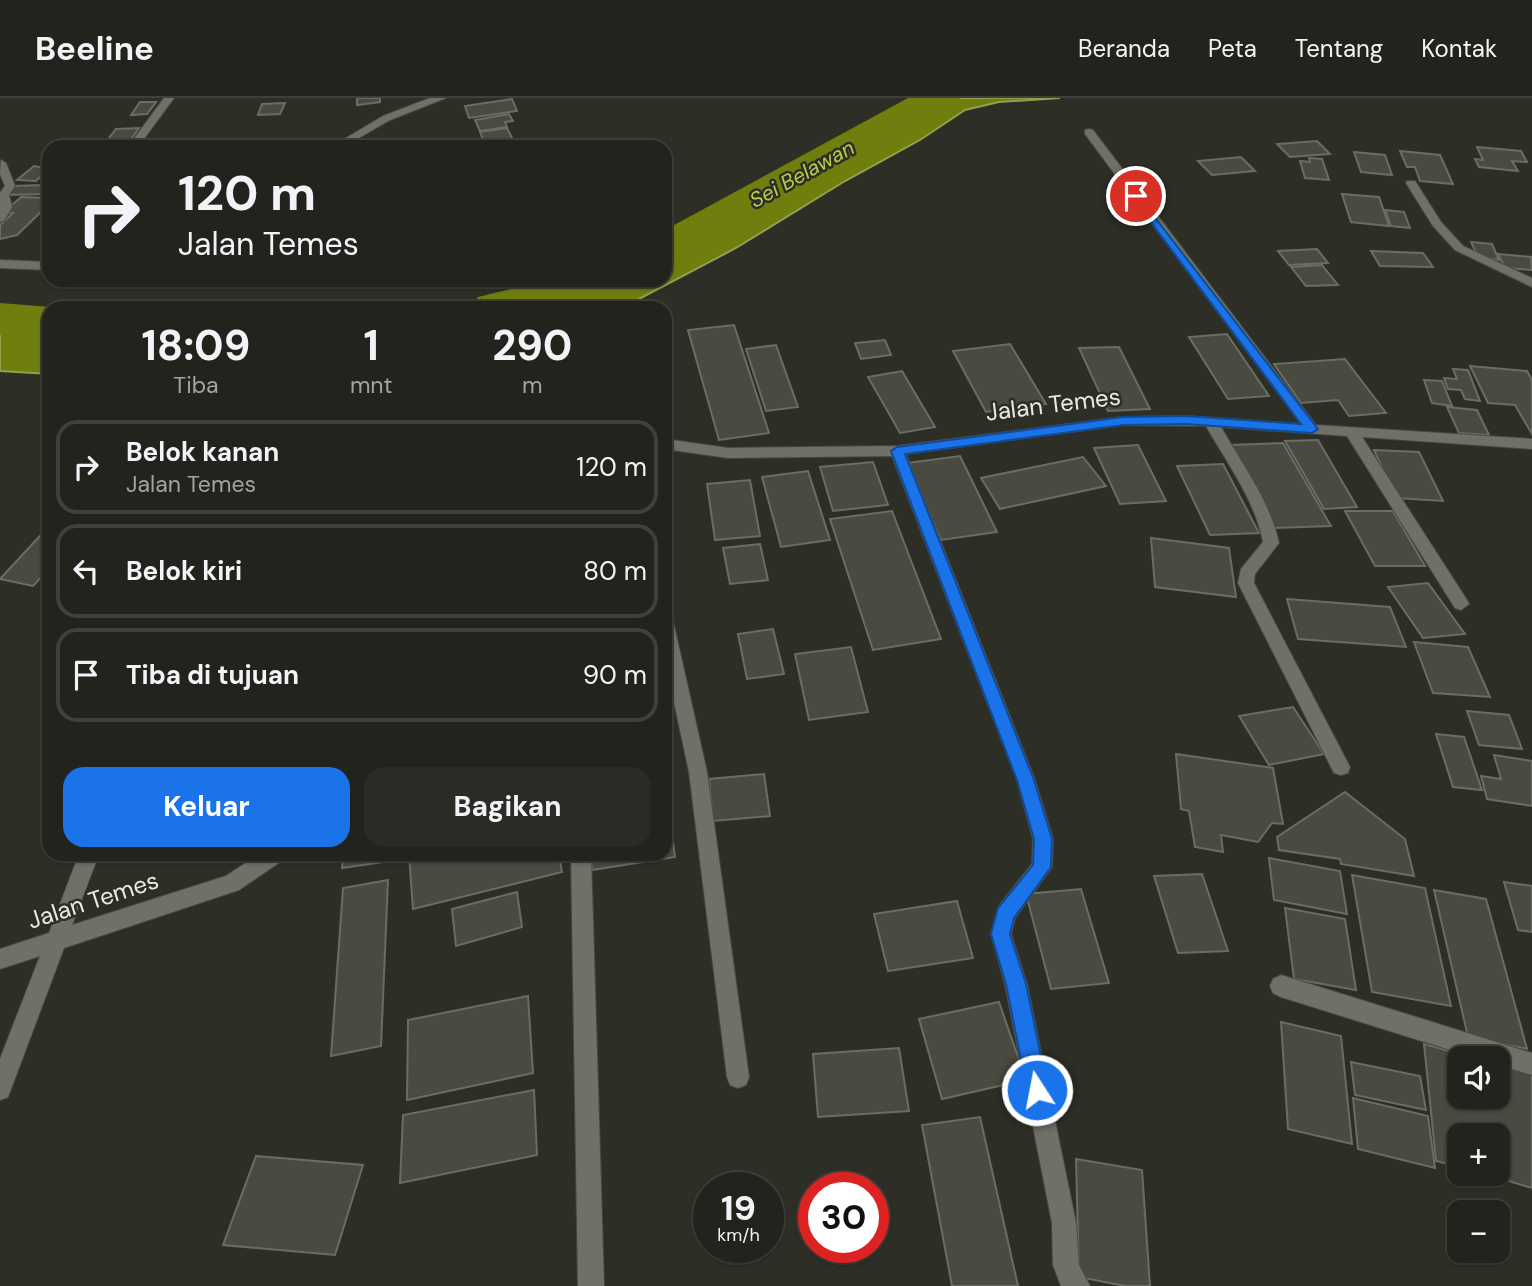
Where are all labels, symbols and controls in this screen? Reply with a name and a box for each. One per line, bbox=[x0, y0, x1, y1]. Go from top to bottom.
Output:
text: Beeline bbox=[35, 27, 154, 70]
text: Beranda bbox=[1078, 33, 1170, 64]
text: Peta bbox=[1208, 33, 1257, 64]
text: Tentang bbox=[1295, 33, 1383, 64]
text: Kontak bbox=[1421, 33, 1497, 64]
water label: Sei Belawan bbox=[745, 134, 859, 214]
text: 120 m bbox=[178, 161, 316, 225]
pin bbox=[1106, 166, 1166, 226]
icon: right bbox=[63, 168, 154, 259]
icon: arrive bbox=[1117, 177, 1155, 215]
text: Jalan Temes bbox=[178, 223, 359, 265]
text: 18:09 bbox=[142, 318, 250, 373]
text: 1 bbox=[364, 318, 379, 373]
text: 290 bbox=[492, 318, 572, 373]
text: Tiba bbox=[173, 370, 219, 400]
text: mnt bbox=[350, 370, 393, 400]
text: m bbox=[522, 370, 543, 400]
street label: Jalan Temes bbox=[984, 380, 1122, 428]
text: Belok kanan bbox=[126, 435, 279, 469]
icon: right bbox=[67, 448, 105, 486]
text: 120 m bbox=[576, 450, 647, 484]
text: Jalan Temes bbox=[126, 469, 256, 499]
icon: left bbox=[67, 552, 105, 590]
text: Belok kiri bbox=[126, 554, 242, 588]
text: 80 m bbox=[583, 554, 647, 588]
icon: arrive bbox=[67, 656, 105, 694]
text: Tiba di tujuan bbox=[126, 658, 299, 692]
text: 90 m bbox=[583, 658, 647, 692]
button: Keluar bbox=[63, 767, 350, 847]
button: Bagikan bbox=[364, 767, 651, 847]
street label: Jalan Temes bbox=[24, 864, 162, 936]
map controls bbox=[1447, 1046, 1510, 1263]
button: sound bbox=[1447, 1046, 1510, 1109]
position arrow bbox=[1000, 1053, 1074, 1127]
button: + bbox=[1447, 1123, 1510, 1186]
speed limit sign: 30 bbox=[798, 1172, 889, 1263]
text: 19 bbox=[721, 1185, 756, 1231]
button: − bbox=[1447, 1200, 1510, 1263]
text: km/h bbox=[717, 1223, 760, 1247]

